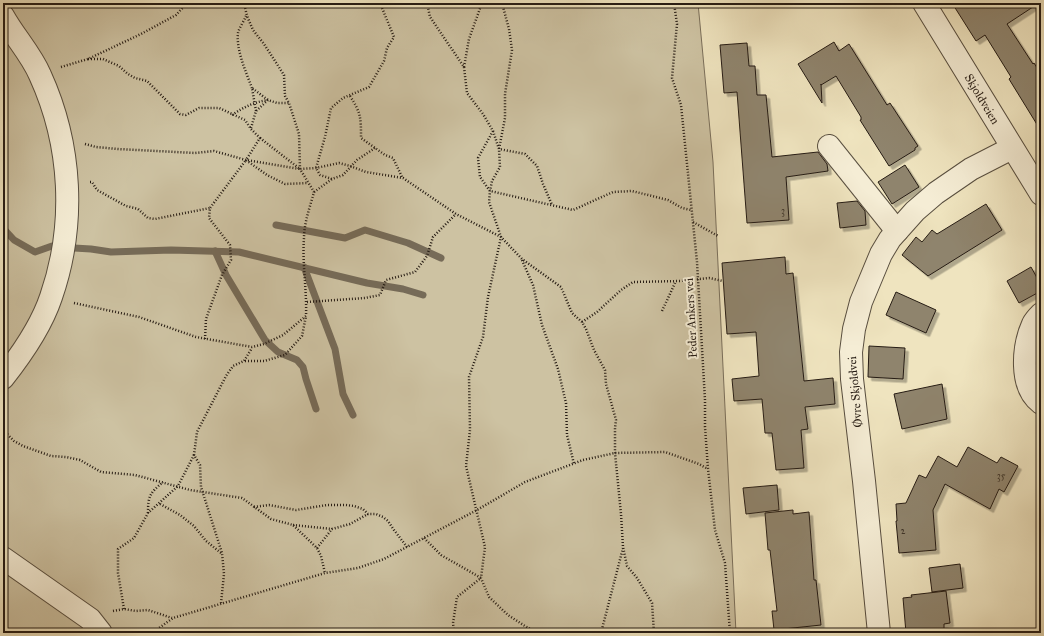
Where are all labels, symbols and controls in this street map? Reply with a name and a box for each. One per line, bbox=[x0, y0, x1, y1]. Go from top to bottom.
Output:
street label: Skjoldveien bbox=[962, 71, 1003, 127]
house number: 3 bbox=[781, 205, 785, 217]
street label: Peder Ankers vei bbox=[682, 277, 700, 358]
street label: Øvre Skjoldvei bbox=[845, 355, 865, 428]
house number: 35 bbox=[997, 470, 1006, 482]
house number: 2 bbox=[901, 525, 906, 537]

